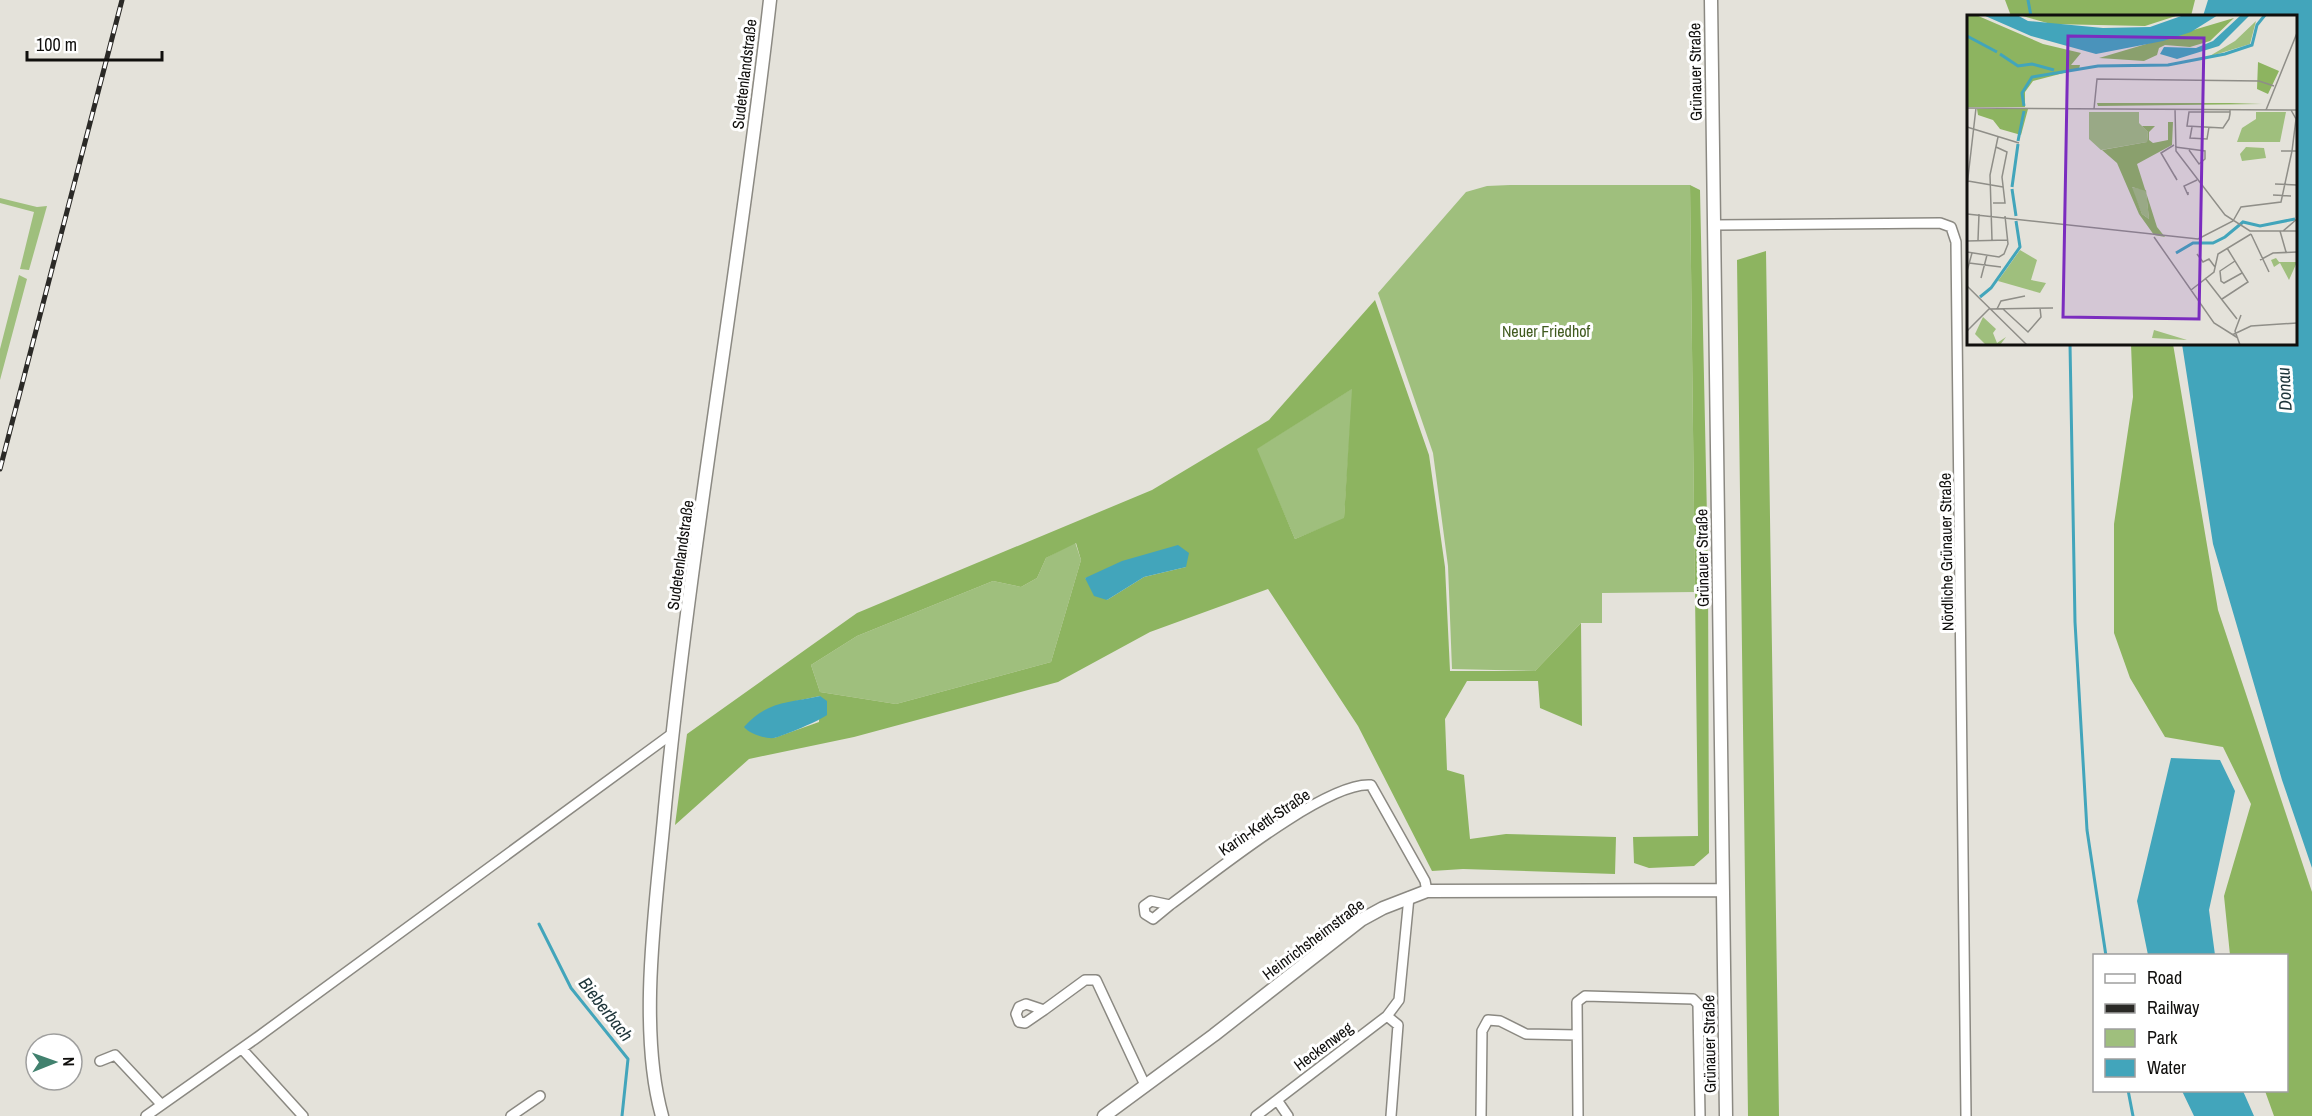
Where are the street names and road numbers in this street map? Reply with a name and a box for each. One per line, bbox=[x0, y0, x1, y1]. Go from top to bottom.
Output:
street label: Sudetenlandstraße bbox=[726, 18, 762, 130]
street label: Grünauer Straße bbox=[1683, 23, 1707, 121]
street label: Nördliche Grünauer Straße bbox=[1934, 473, 1958, 631]
street label: Sudetenlandstraße bbox=[661, 499, 699, 611]
street label: Grünauer Straße bbox=[1690, 509, 1714, 607]
street label: Karin-Kettl-Straße bbox=[1214, 783, 1314, 861]
street label: Heinrichsheimstraße bbox=[1257, 893, 1369, 985]
street label: Grünauer Straße bbox=[1697, 995, 1721, 1093]
street label: Heckenweg bbox=[1289, 1016, 1358, 1075]

